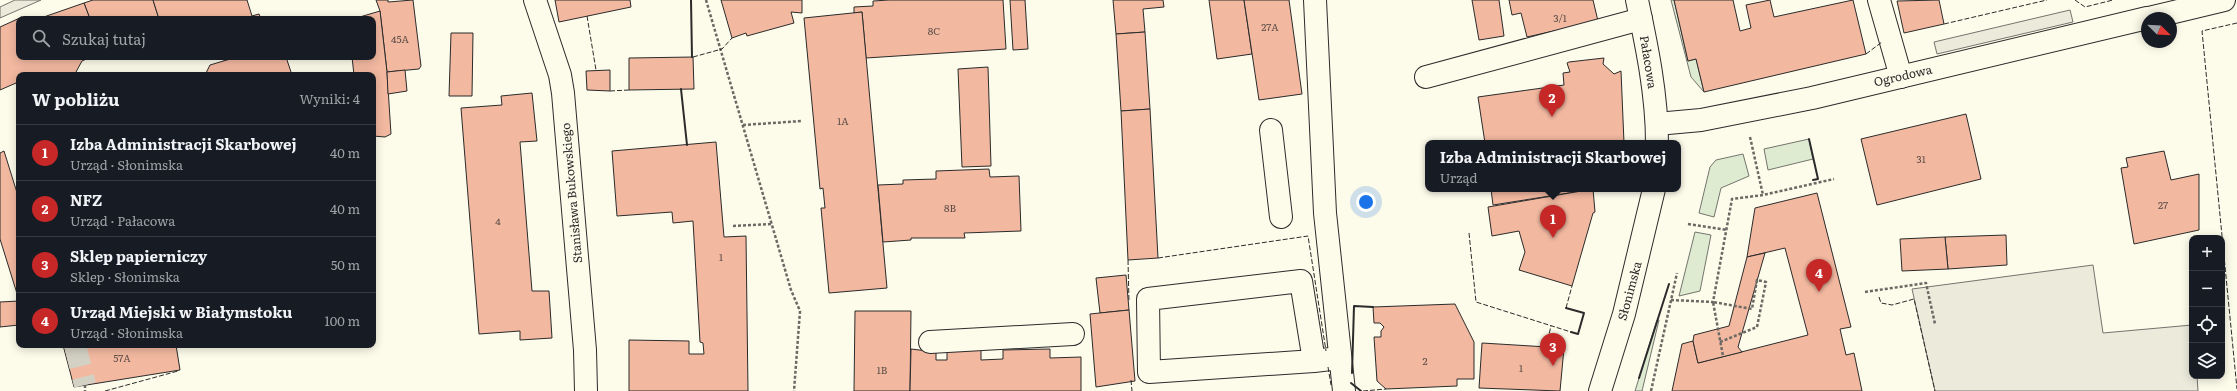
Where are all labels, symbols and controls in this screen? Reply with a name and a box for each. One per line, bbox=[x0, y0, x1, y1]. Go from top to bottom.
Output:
house number: 3/1 bbox=[1553, 10, 1567, 25]
north arrow bbox=[2141, 12, 2177, 48]
search box bbox=[16, 16, 376, 60]
house number: 27A bbox=[1261, 19, 1279, 34]
house number: 8C bbox=[928, 23, 940, 38]
icon: search bbox=[30, 27, 52, 49]
text: Szukaj tutaj bbox=[62, 27, 146, 50]
house number: 45A bbox=[391, 31, 410, 46]
street label: Pałacowa bbox=[1636, 34, 1662, 90]
street label: Ogrodowa bbox=[1872, 59, 1934, 90]
pin: 2 bbox=[1539, 84, 1565, 117]
text: W pobliżu bbox=[32, 86, 120, 111]
text: Wyniki: 4 bbox=[300, 89, 360, 108]
house number: 1A bbox=[837, 113, 849, 128]
street label: Stanisława Bukowskiego bbox=[556, 122, 586, 264]
text: Izba Administracji Skarbowej bbox=[70, 132, 296, 155]
popup bbox=[1425, 140, 1681, 192]
text: 1 bbox=[42, 143, 48, 162]
text: 40 m bbox=[330, 143, 360, 162]
text: Izba Administracji Skarbowej bbox=[1440, 145, 1666, 168]
house number: 31 bbox=[1916, 151, 1926, 166]
text: Urząd · Słonimska bbox=[70, 155, 183, 174]
text: Urząd bbox=[1440, 168, 1477, 187]
text: NFZ bbox=[70, 188, 102, 211]
your location bbox=[1356, 192, 1376, 212]
house number: 27 bbox=[2158, 197, 2168, 212]
text: 2 bbox=[42, 199, 48, 218]
text: 40 m bbox=[330, 199, 360, 218]
house number: 8B bbox=[944, 200, 956, 215]
pin: 1 bbox=[1540, 205, 1566, 238]
text: Urząd · Pałacowa bbox=[70, 211, 175, 230]
house number: 4 bbox=[495, 213, 501, 228]
map controls bbox=[2189, 235, 2225, 379]
button: + bbox=[2189, 235, 2225, 271]
text: Sklep papierniczy bbox=[70, 244, 207, 267]
house number: 1 bbox=[719, 249, 723, 264]
text: 3 bbox=[41, 255, 49, 274]
text: 50 m bbox=[331, 255, 360, 274]
street label: Słonimska bbox=[1612, 259, 1646, 322]
pin: 4 bbox=[1806, 259, 1832, 292]
text: Sklep · Słonimska bbox=[70, 267, 180, 286]
button: − bbox=[2189, 271, 2225, 307]
text: Urząd Miejski w Białymstoku bbox=[70, 300, 292, 323]
button: locate bbox=[2189, 307, 2225, 343]
text: 4 bbox=[41, 311, 49, 330]
text: 100 m bbox=[324, 311, 360, 330]
text: Urząd · Słonimska bbox=[70, 323, 183, 342]
pin: 3 bbox=[1540, 333, 1566, 366]
button: layers bbox=[2189, 343, 2225, 379]
house number: 57A bbox=[113, 350, 131, 365]
house number: 2 bbox=[1422, 353, 1428, 368]
house number: 1 bbox=[1519, 360, 1523, 375]
house number: 1B bbox=[877, 362, 888, 377]

